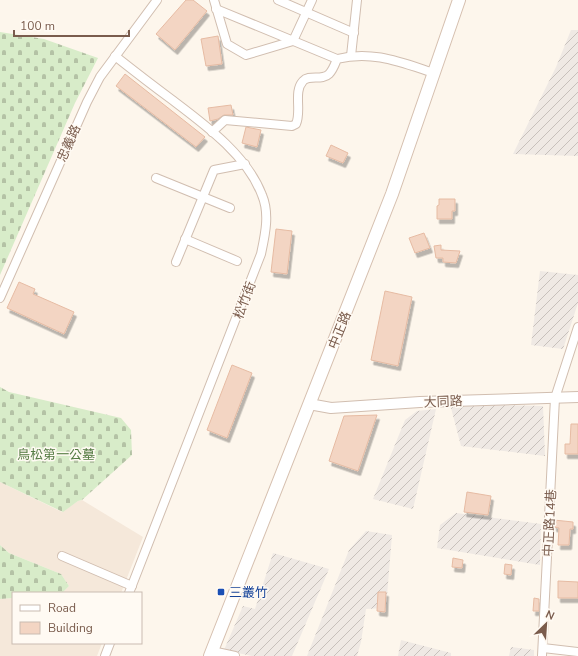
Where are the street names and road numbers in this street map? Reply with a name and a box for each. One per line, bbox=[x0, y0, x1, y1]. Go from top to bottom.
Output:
street label: 忠義路 bbox=[53, 122, 85, 165]
street label: 松竹街 bbox=[230, 279, 260, 322]
street label: 中正路 bbox=[324, 309, 356, 352]
street label: 大同路 bbox=[423, 392, 463, 412]
street label: 中正路14巷 bbox=[539, 489, 561, 557]

